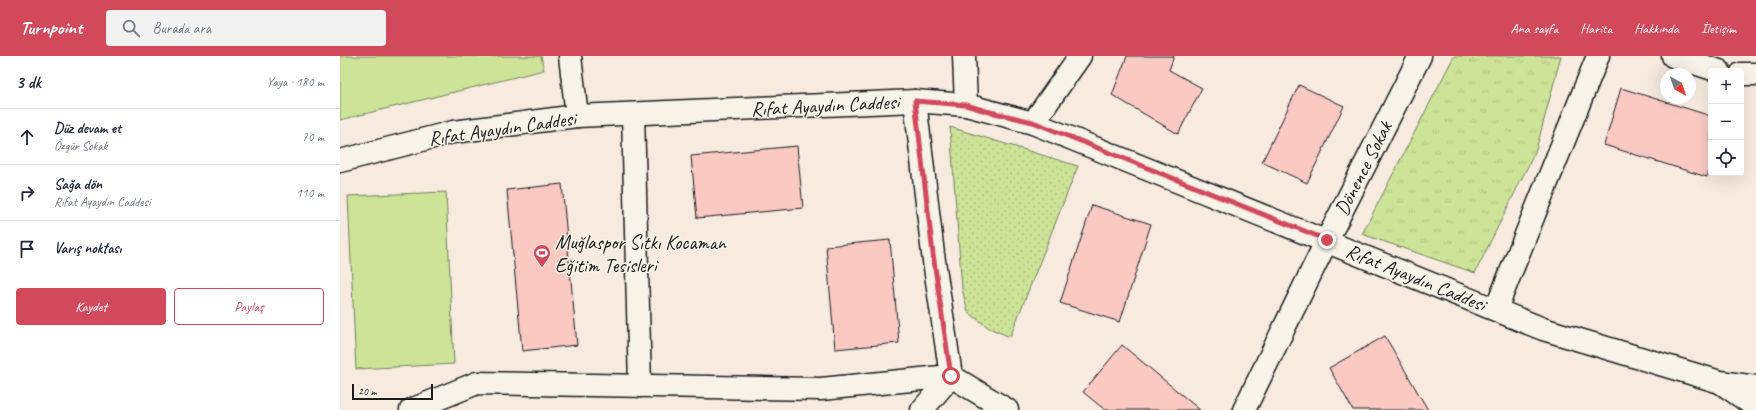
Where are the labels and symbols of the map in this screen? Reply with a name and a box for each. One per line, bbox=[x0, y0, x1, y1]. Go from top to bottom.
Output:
north arrow bbox=[1660, 68, 1696, 104]
street label: Rıfat Ayaydın Caddesi bbox=[750, 89, 902, 122]
street label: Rıfat Ayaydın Caddesi bbox=[427, 105, 580, 151]
street label: Dönence Sokak bbox=[1329, 116, 1399, 219]
place label: Muğlaspor Sıtkı Kocaman Eğitim Tesisleri bbox=[555, 230, 727, 278]
route end bbox=[1318, 231, 1336, 249]
street label: Rıfat Ayaydın Caddesi bbox=[1342, 238, 1491, 318]
sports icon: Muğlaspor Sıtkı Kocaman Eğitim Tesisleri bbox=[532, 243, 552, 268]
route start bbox=[942, 367, 960, 385]
scale bar bbox=[352, 382, 433, 401]

